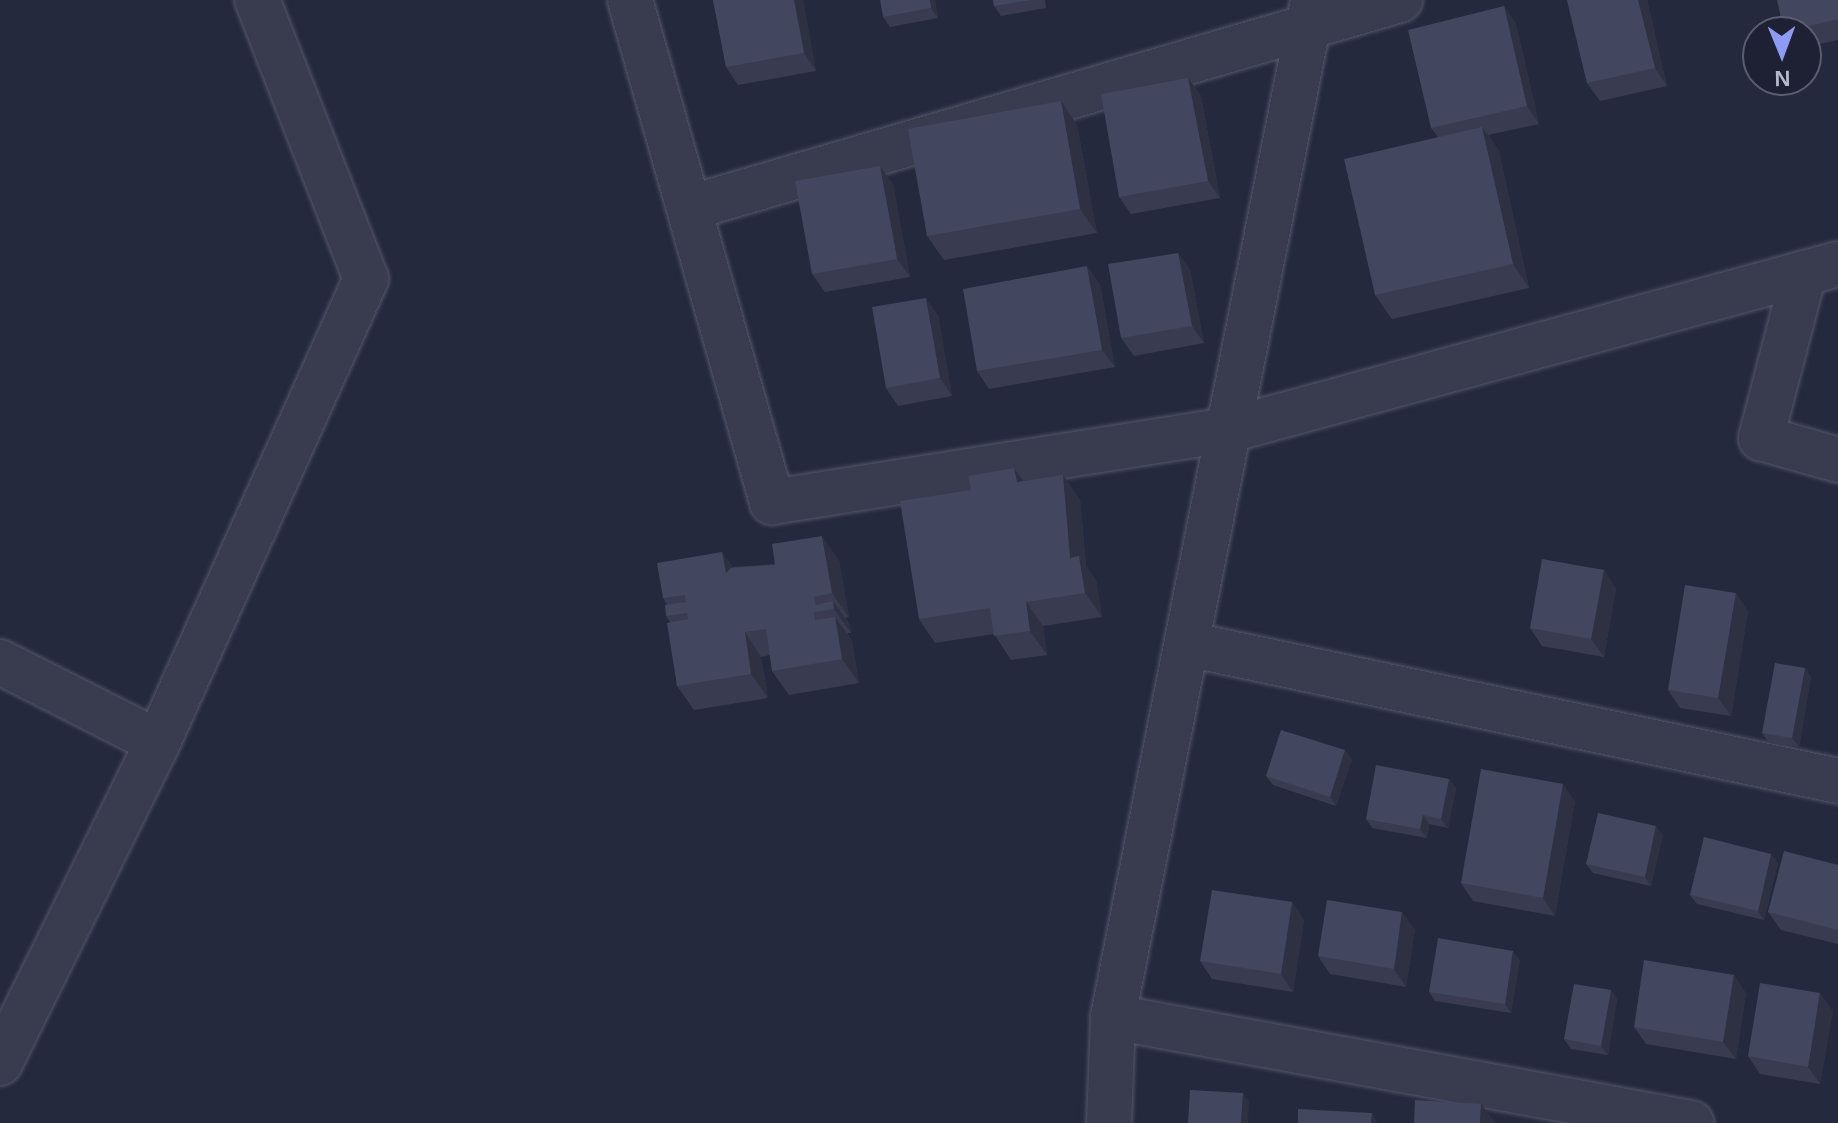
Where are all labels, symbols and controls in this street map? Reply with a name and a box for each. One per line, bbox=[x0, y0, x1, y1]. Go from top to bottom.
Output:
north arrow bbox=[1742, 16, 1822, 96]
text: N bbox=[1774, 66, 1791, 91]

